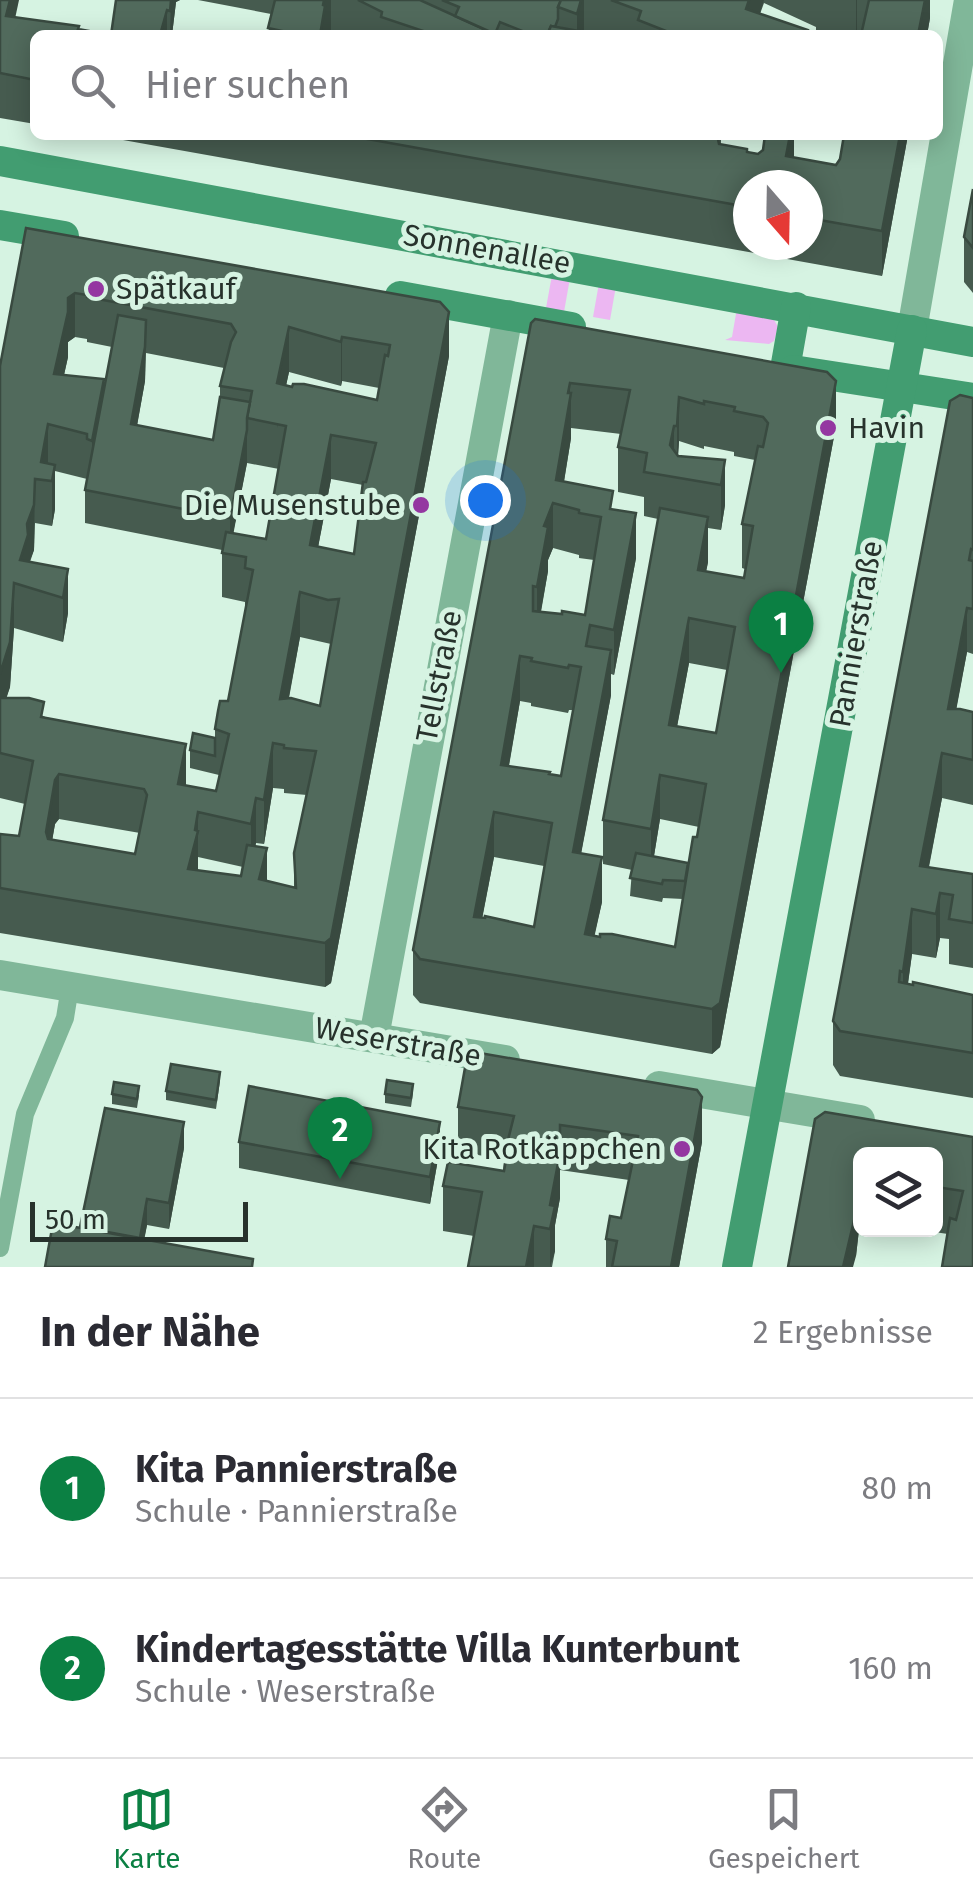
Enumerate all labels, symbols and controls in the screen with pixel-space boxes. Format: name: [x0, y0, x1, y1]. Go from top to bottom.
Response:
search box: [30, 30, 943, 140]
icon: search: [65, 58, 120, 113]
text: Hier suchen: [145, 62, 350, 108]
north arrow: [733, 170, 823, 260]
street label: Sonnenallee: [401, 217, 573, 281]
place label: Spätkauf: [116, 271, 238, 307]
marker: Spätkauf: [85, 278, 107, 300]
place label: Havin: [848, 410, 925, 446]
marker: Havin: [817, 417, 839, 439]
your location: [460, 475, 511, 526]
place label: Die Musenstube: [184, 487, 401, 523]
marker: Die Musenstube: [410, 494, 432, 516]
street label: Pannierstraße: [822, 538, 890, 730]
pin: 1: [748, 590, 814, 673]
street label: Tellstraße: [409, 607, 469, 745]
street label: Weserstraße: [312, 1010, 484, 1074]
pin: 2: [308, 1096, 372, 1179]
place label: Kita Rotkäppchen: [422, 1131, 662, 1167]
marker: Kita Rotkäppchen: [671, 1138, 693, 1160]
map controls: [853, 1147, 943, 1237]
button: layers: [853, 1147, 943, 1237]
scale bar: [30, 1197, 248, 1242]
text: 50 m: [45, 1203, 106, 1236]
text: In der Nähe: [40, 1307, 260, 1357]
text: 2 Ergebnisse: [753, 1313, 933, 1351]
text: Kita Pannierstraße: [135, 1446, 458, 1492]
text: 1: [65, 1469, 80, 1507]
text: 80 m: [862, 1469, 933, 1507]
text: Schule · Pannierstraße: [135, 1492, 458, 1530]
text: Kindertagesstätte Villa Kunterbunt: [135, 1626, 740, 1672]
text: 2: [64, 1649, 81, 1687]
text: 160 m: [848, 1649, 933, 1687]
text: Schule · Weserstraße: [135, 1672, 436, 1710]
tab: Karte: [113, 1782, 181, 1875]
tab: Route: [407, 1782, 481, 1875]
tab: Gespeichert: [708, 1782, 860, 1875]

